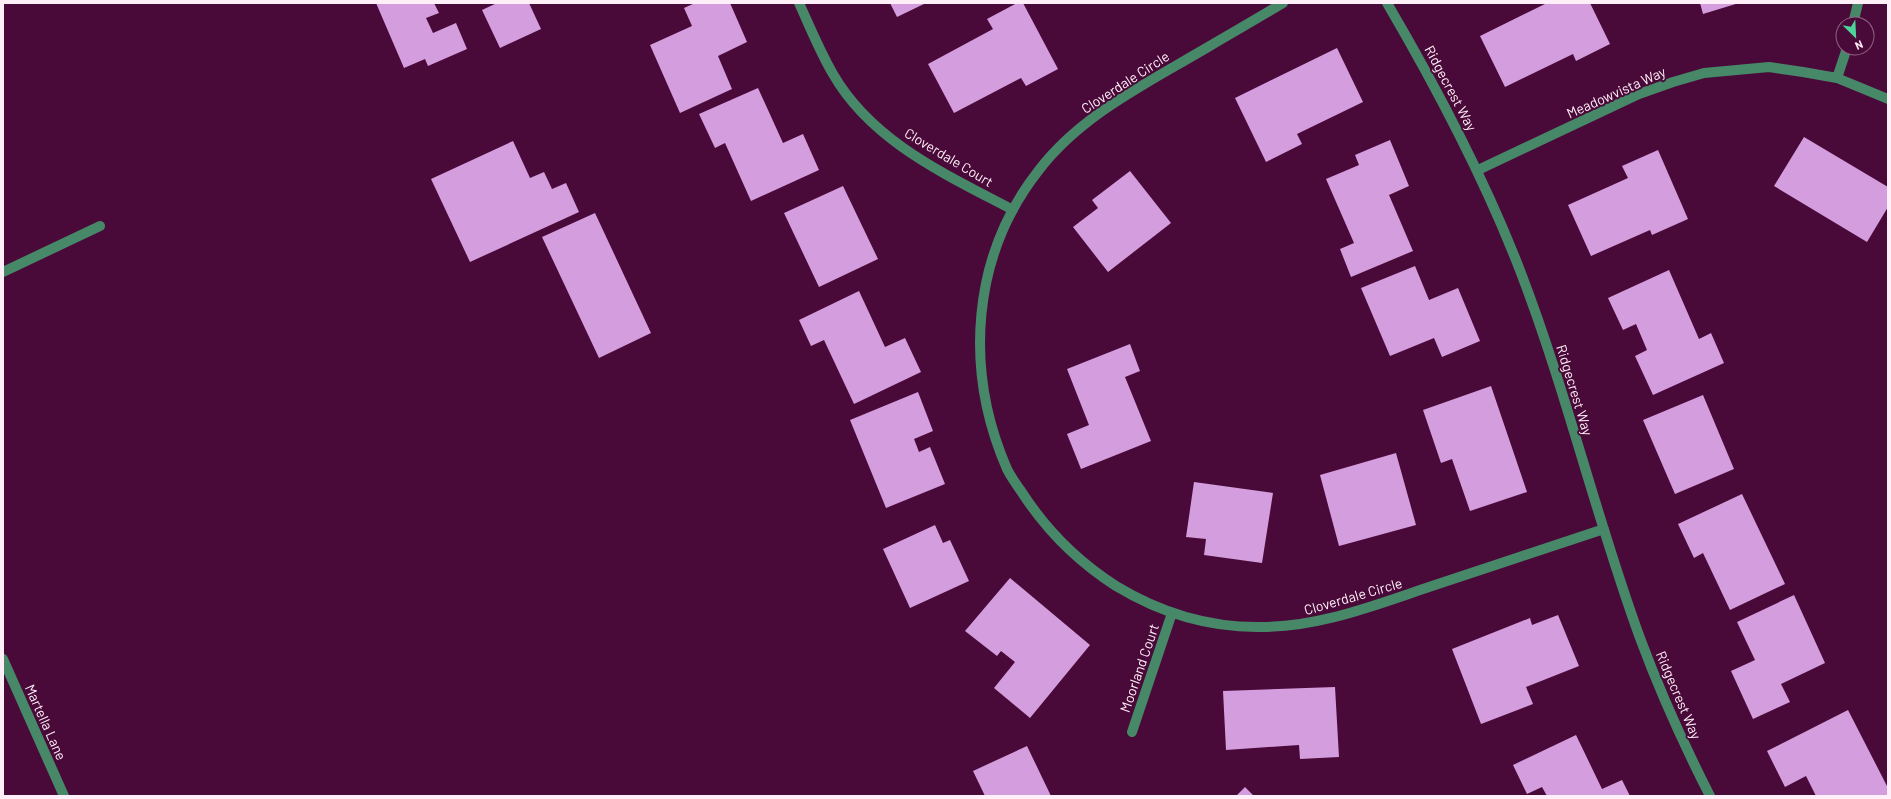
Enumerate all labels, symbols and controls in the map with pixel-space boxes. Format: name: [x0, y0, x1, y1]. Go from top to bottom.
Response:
north arrow: [1835, 16, 1875, 56]
text: N: [1853, 38, 1865, 53]
street label: Ridgecrest Way: [1421, 42, 1481, 134]
street label: Cloverdale Circle: [1078, 47, 1172, 117]
street label: Meadowvista Way: [1564, 62, 1669, 121]
street label: Cloverdale Court: [902, 124, 996, 190]
street label: Ridgecrest Way: [1553, 343, 1597, 438]
street label: Cloverdale Circle: [1302, 574, 1404, 618]
street label: Moorland Court: [1116, 621, 1162, 715]
street label: Ridgecrest Way: [1653, 648, 1705, 742]
street label: Martella Lane: [22, 681, 70, 763]

